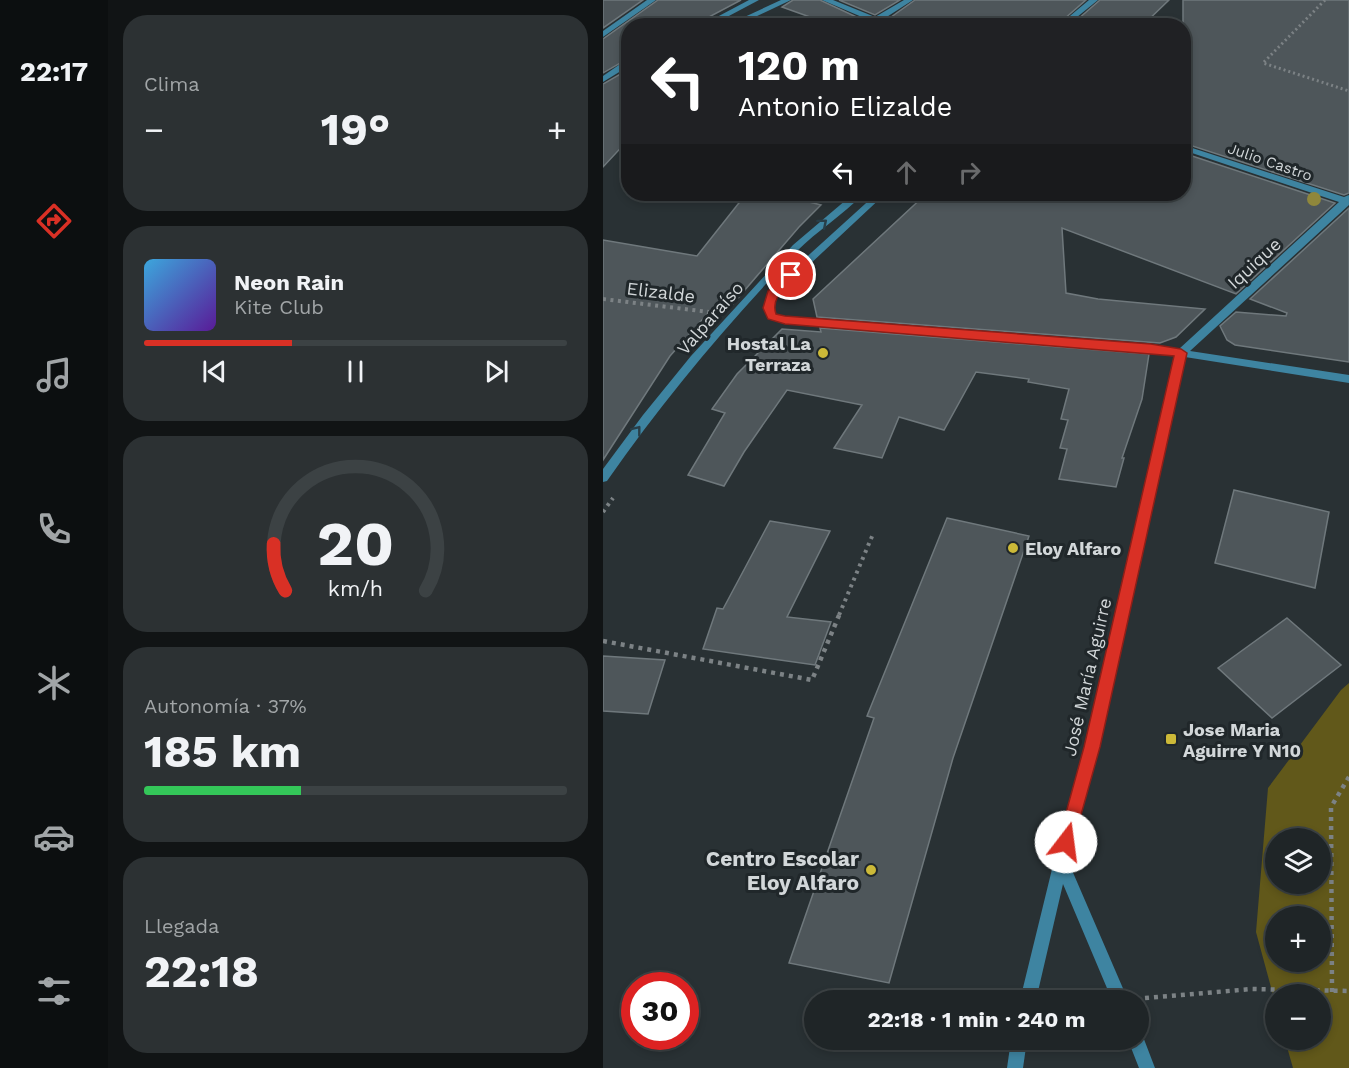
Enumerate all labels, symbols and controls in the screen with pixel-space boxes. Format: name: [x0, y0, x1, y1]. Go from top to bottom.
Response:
text: 120 m: [738, 41, 860, 90]
icon: left: [639, 42, 717, 120]
text: 22:17: [20, 56, 88, 88]
text: Clima: [144, 72, 200, 96]
text: Antonio Elizalde: [738, 91, 952, 123]
text: 19°: [321, 103, 390, 156]
text: −: [144, 110, 164, 149]
text: +: [547, 110, 567, 149]
street label: Julio Castro: [1225, 139, 1315, 185]
icon: left: [827, 156, 860, 189]
icon: ahead: [890, 156, 923, 189]
icon: right: [953, 156, 986, 189]
icon: directions: [33, 200, 75, 242]
one-way arrow: [816, 220, 827, 231]
street label: Iquique: [1223, 233, 1285, 293]
pin: [765, 249, 816, 300]
icon: arrive: [774, 258, 807, 291]
text: Neon Rain: [234, 270, 344, 295]
street label: Elizalde: [626, 277, 696, 307]
street label: Valparaíso: [673, 277, 747, 359]
text: Kite Club: [234, 295, 324, 319]
place label: Hostal La Terraza: [727, 333, 812, 375]
marker: Hostal La Terraza: [816, 346, 830, 360]
icon: music: [33, 354, 75, 396]
icon: previous: [198, 355, 231, 388]
icon: pause: [339, 355, 372, 388]
icon: next: [480, 355, 513, 388]
one-way arrow: [629, 426, 640, 437]
text: 20: [317, 507, 394, 580]
icon: phone: [33, 508, 75, 550]
place label: Eloy Alfaro: [1025, 538, 1121, 559]
marker: Eloy Alfaro: [1006, 541, 1020, 555]
text: km/h: [328, 576, 383, 601]
street label: José María Aguirre: [1059, 596, 1115, 758]
icon: climate: [33, 662, 75, 704]
text: Autonomía · 37%: [144, 694, 307, 718]
place label: Jose Maria Aguirre Y N10: [1183, 719, 1301, 761]
text: 185 km: [144, 725, 301, 778]
marker: Jose Maria Aguirre Y N10: [1164, 732, 1178, 746]
position arrow: [1034, 810, 1098, 874]
icon: car: [33, 816, 75, 858]
map controls: [1265, 828, 1331, 1050]
button: layers: [1265, 828, 1331, 894]
place label: Centro Escolar Eloy Alfaro: [706, 846, 859, 895]
marker: Centro Escolar Eloy Alfaro: [864, 863, 878, 877]
button: +: [1265, 906, 1331, 972]
text: Llegada: [144, 914, 219, 938]
text: 22:18: [144, 945, 259, 998]
icon: filters: [33, 970, 75, 1012]
speed limit sign: 30: [621, 972, 699, 1050]
button: −: [1265, 984, 1331, 1050]
text: 22:18 · 1 min · 240 m: [868, 1007, 1085, 1032]

